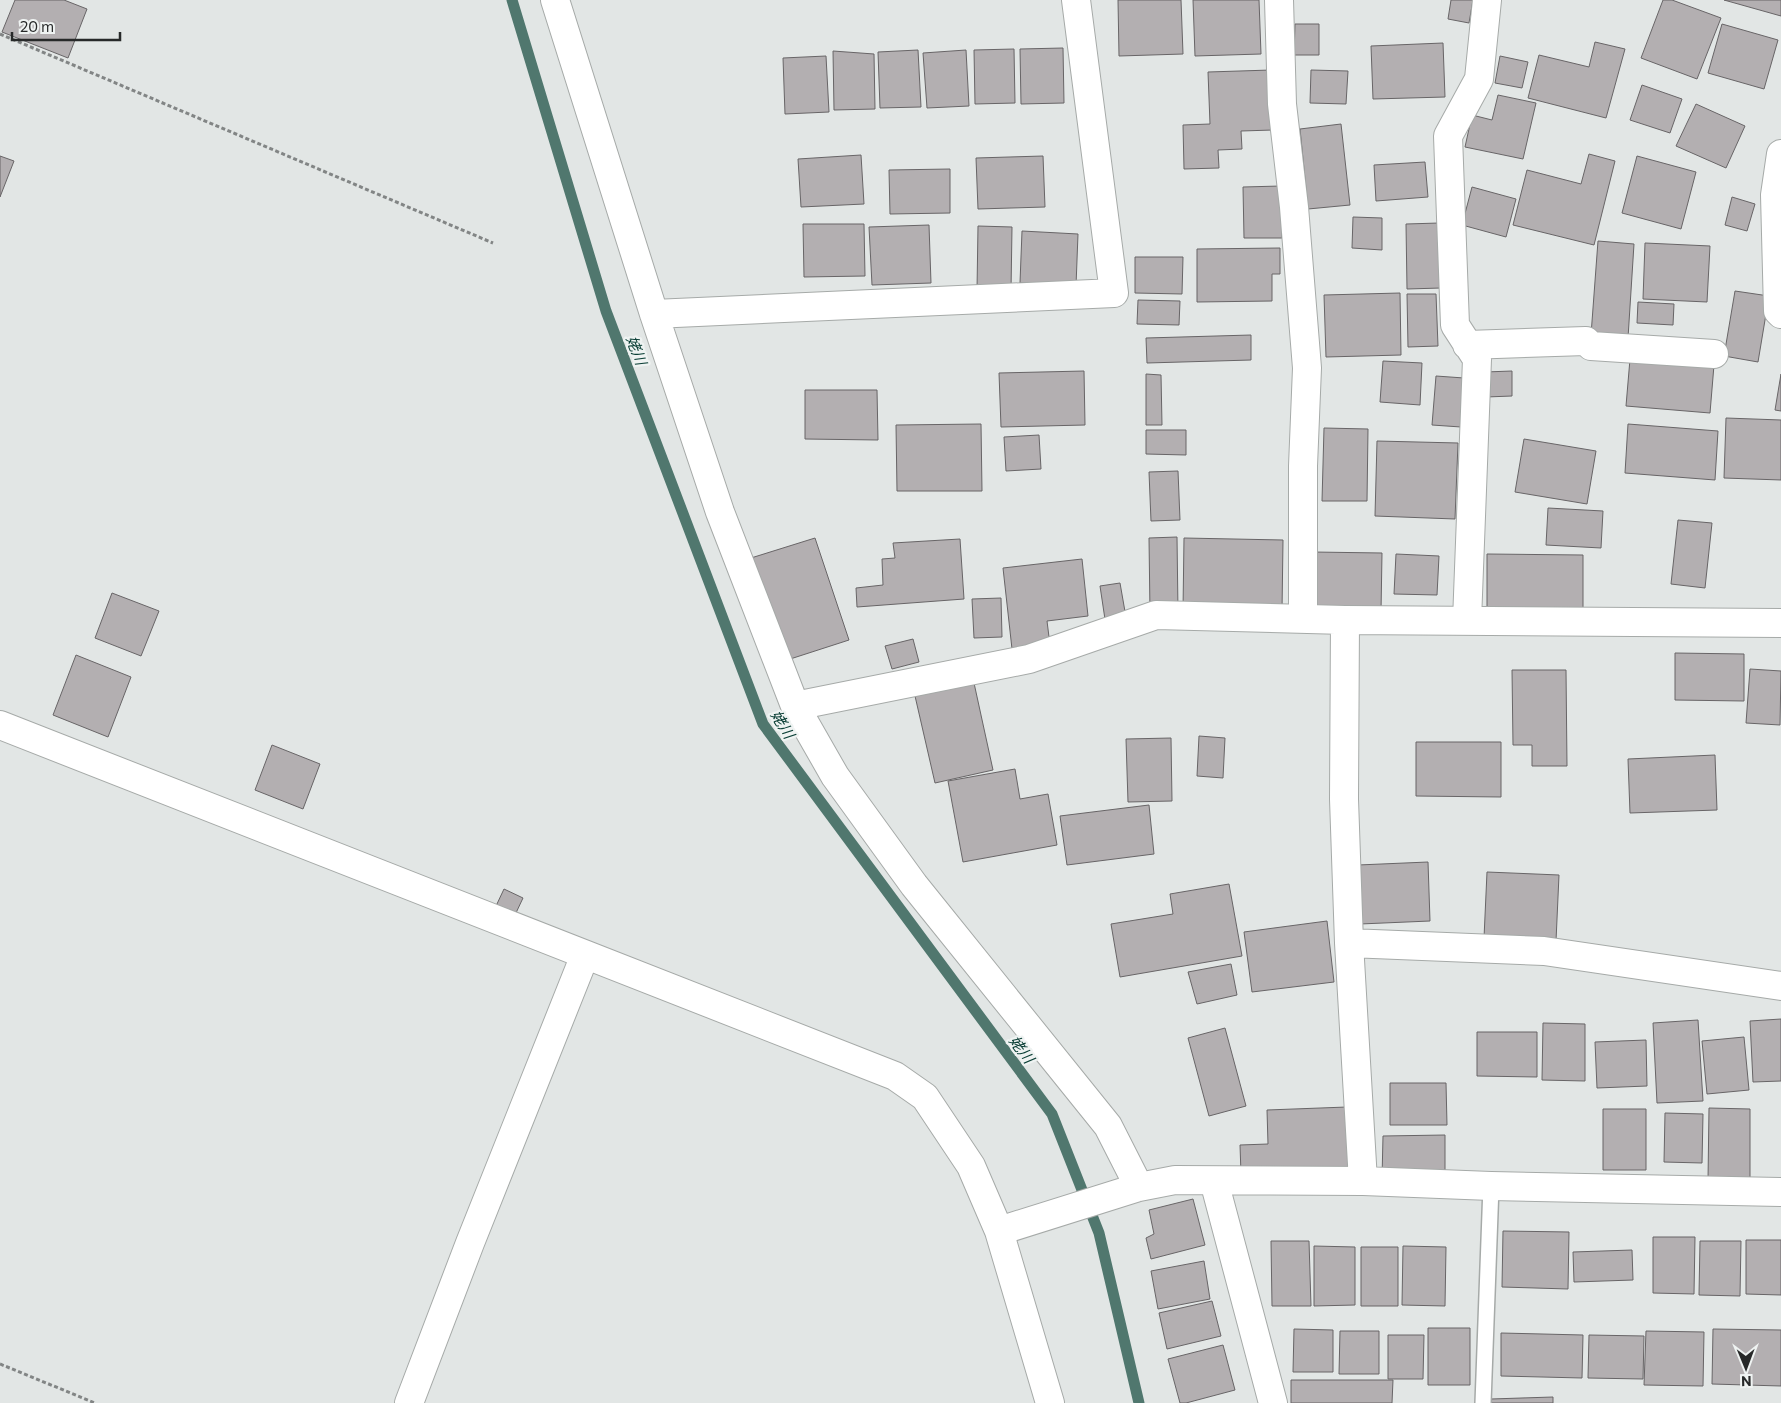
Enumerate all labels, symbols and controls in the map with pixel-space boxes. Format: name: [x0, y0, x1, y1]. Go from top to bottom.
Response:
scale bar: [12, 10, 120, 42]
text: 20 m: [20, 17, 54, 35]
water label: 姥川: [623, 333, 651, 369]
water label: 姥川: [767, 707, 800, 743]
water label: 姥川: [1006, 1032, 1039, 1068]
north arrow: [1721, 1343, 1771, 1393]
text: N: [1741, 1373, 1752, 1390]

